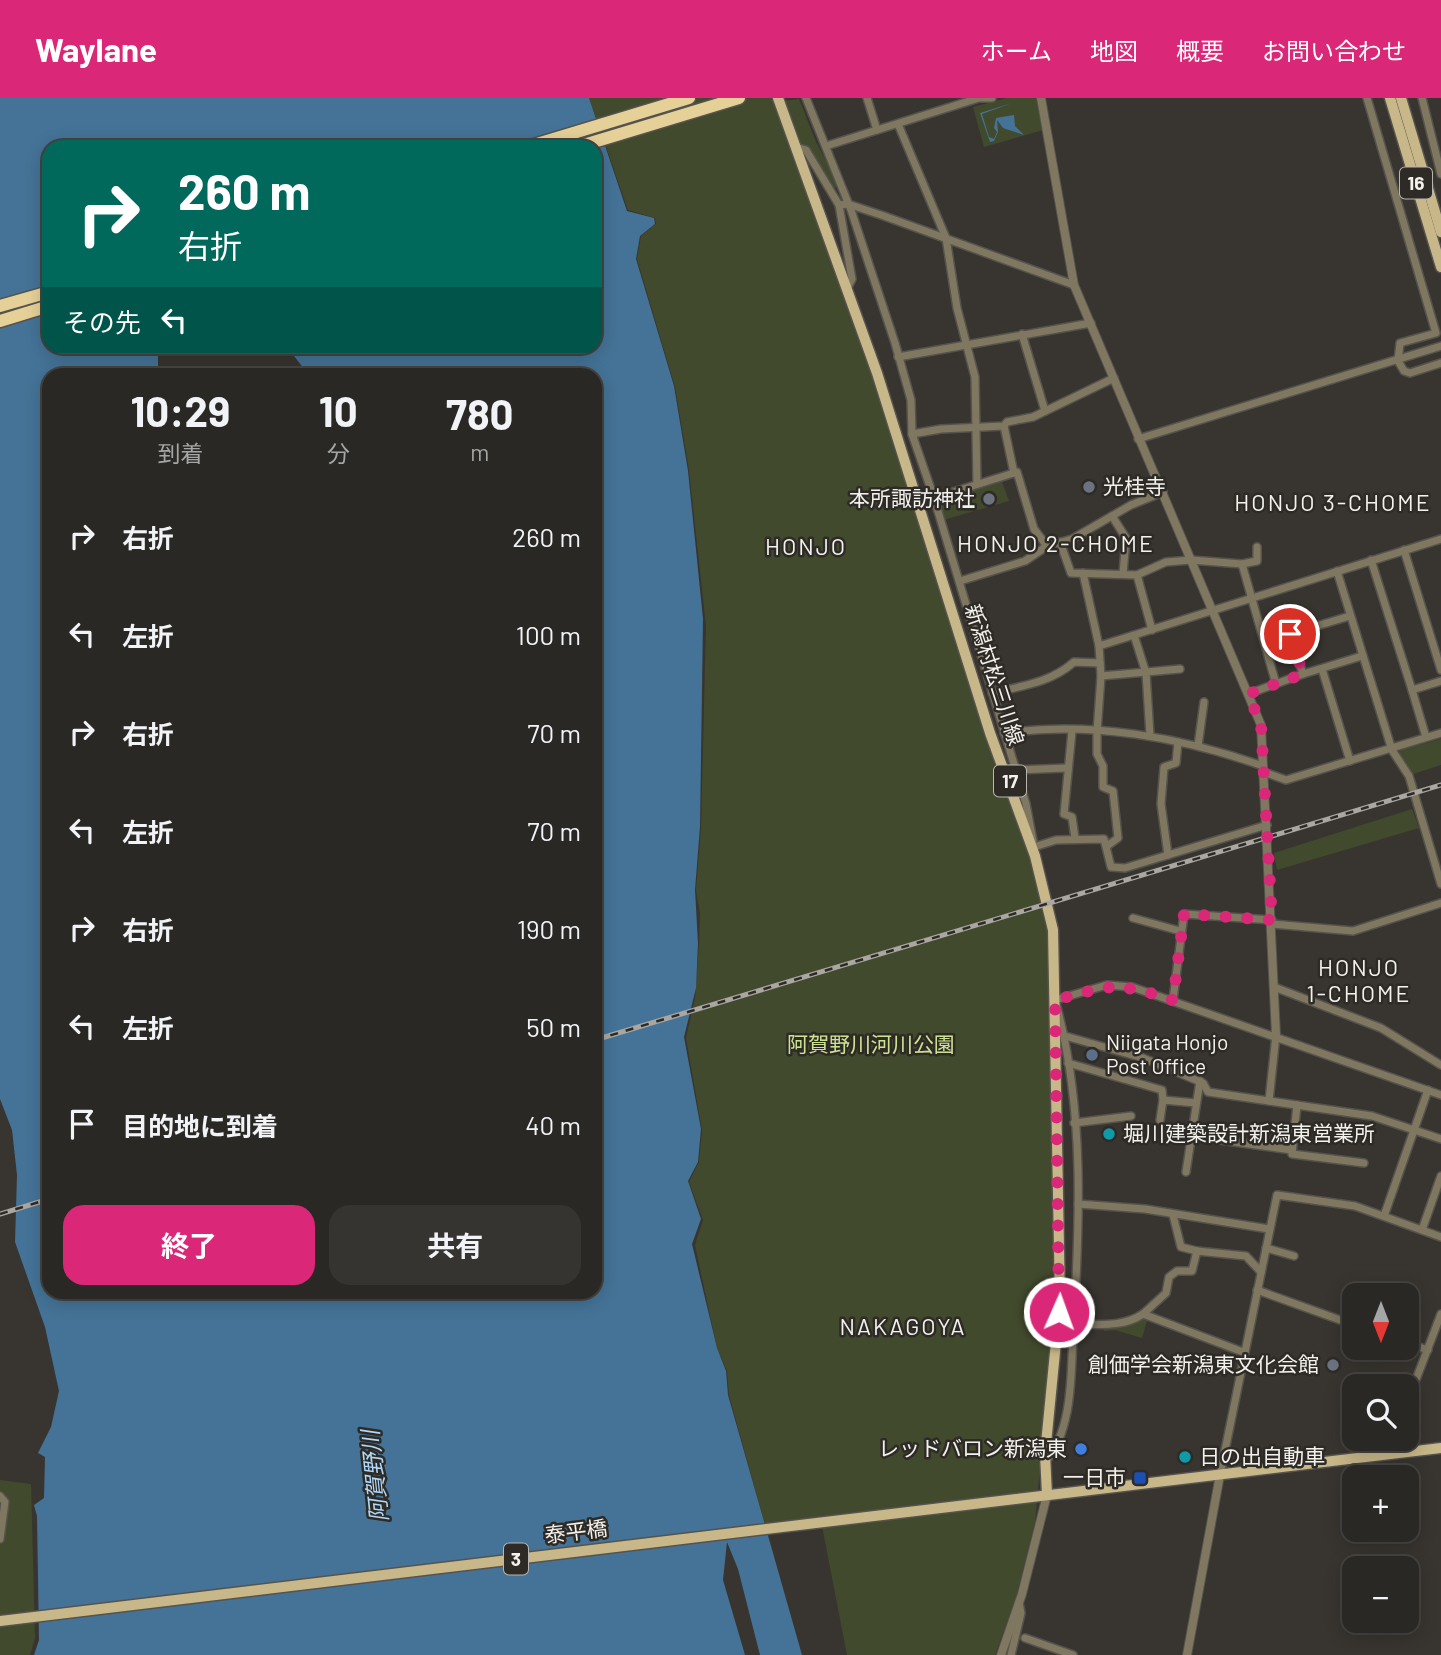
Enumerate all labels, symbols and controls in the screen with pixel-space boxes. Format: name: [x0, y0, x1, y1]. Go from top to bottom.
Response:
text: Waylane: [35, 29, 157, 69]
text: ホーム: [981, 36, 1052, 65]
text: 地図: [1090, 36, 1138, 65]
text: 概要: [1176, 36, 1224, 65]
text: お問い合わせ: [1262, 36, 1406, 65]
text: 260 m: [178, 161, 310, 220]
road number: 16: [1400, 167, 1432, 198]
icon: right: [63, 168, 154, 259]
text: 右折: [178, 226, 242, 264]
icon: left: [155, 301, 193, 339]
text: その先: [63, 306, 141, 337]
text: 10:29: [130, 385, 230, 435]
text: 10: [319, 385, 358, 435]
text: 780: [446, 388, 514, 438]
text: m: [470, 438, 489, 466]
text: 到着: [157, 439, 203, 467]
text: 分: [327, 439, 350, 467]
place label: 光桂寺: [1103, 473, 1166, 498]
marker: 光桂寺: [1081, 479, 1097, 495]
place label: 本所諏訪神社: [849, 485, 975, 510]
district label: HONJO 3-CHOME: [1234, 488, 1432, 516]
marker: 本所諏訪神社: [981, 491, 997, 507]
icon: right: [63, 517, 101, 555]
text: 260 m: [512, 521, 581, 552]
text: 右折: [122, 522, 174, 553]
district label: HONJO 2-CHOME: [957, 529, 1155, 557]
district label: HONJO: [765, 532, 847, 560]
street label: 新潟村松三川線: [961, 601, 1030, 748]
pin: [1260, 604, 1320, 664]
icon: left: [63, 615, 101, 653]
icon: arrive: [1271, 615, 1309, 653]
text: 100 m: [516, 619, 581, 650]
text: 左折: [122, 620, 174, 651]
icon: right: [63, 713, 101, 751]
text: 70 m: [527, 717, 581, 748]
text: 右折: [122, 718, 174, 749]
road number: 17: [994, 766, 1026, 796]
icon: left: [63, 811, 101, 849]
text: 70 m: [527, 815, 581, 846]
text: 左折: [122, 816, 174, 847]
icon: right: [63, 909, 101, 947]
text: 190 m: [517, 913, 581, 944]
text: 右折: [122, 914, 174, 945]
district label: HONJO 1-CHOME: [1307, 953, 1411, 1007]
icon: left: [63, 1007, 101, 1045]
text: 50 m: [526, 1011, 581, 1042]
text: 左折: [122, 1012, 174, 1043]
place label: Niigata Honjo Post Office: [1106, 1029, 1228, 1078]
park label: 阿賀野川河川公園: [787, 1031, 955, 1056]
marker: Niigata Honjo Post Office: [1084, 1047, 1100, 1063]
icon: arrive: [63, 1105, 101, 1143]
text: 40 m: [525, 1109, 581, 1140]
text: 目的地に到着: [122, 1110, 278, 1141]
place label: 堀川建築設計新潟東営業所: [1123, 1120, 1375, 1145]
marker: 堀川建築設計新潟東営業所: [1101, 1126, 1117, 1142]
button: 終了: [63, 1205, 315, 1285]
button: 共有: [329, 1205, 581, 1285]
position arrow: [1022, 1275, 1096, 1349]
north arrow: [1342, 1283, 1419, 1360]
map controls: [1342, 1283, 1419, 1633]
district label: NAKAGOYA: [839, 1312, 967, 1340]
place label: 創価学会新潟東文化会館: [1088, 1351, 1319, 1376]
marker: 創価学会新潟東文化会館: [1325, 1357, 1341, 1373]
button: search: [1342, 1374, 1419, 1451]
water label: 阿賀野川: [355, 1426, 393, 1523]
place label: レッドバロン新潟東: [878, 1435, 1067, 1460]
marker: レッドバロン新潟東: [1073, 1441, 1089, 1457]
place label: 日の出自動車: [1199, 1443, 1325, 1468]
marker: 日の出自動車: [1177, 1449, 1193, 1465]
place label: 一日市: [1063, 1464, 1126, 1489]
button: +: [1342, 1465, 1419, 1542]
marker: 一日市: [1132, 1470, 1148, 1486]
street label: 泰平橋: [543, 1514, 609, 1547]
road number: 3: [504, 1544, 528, 1574]
button: −: [1342, 1556, 1419, 1633]

